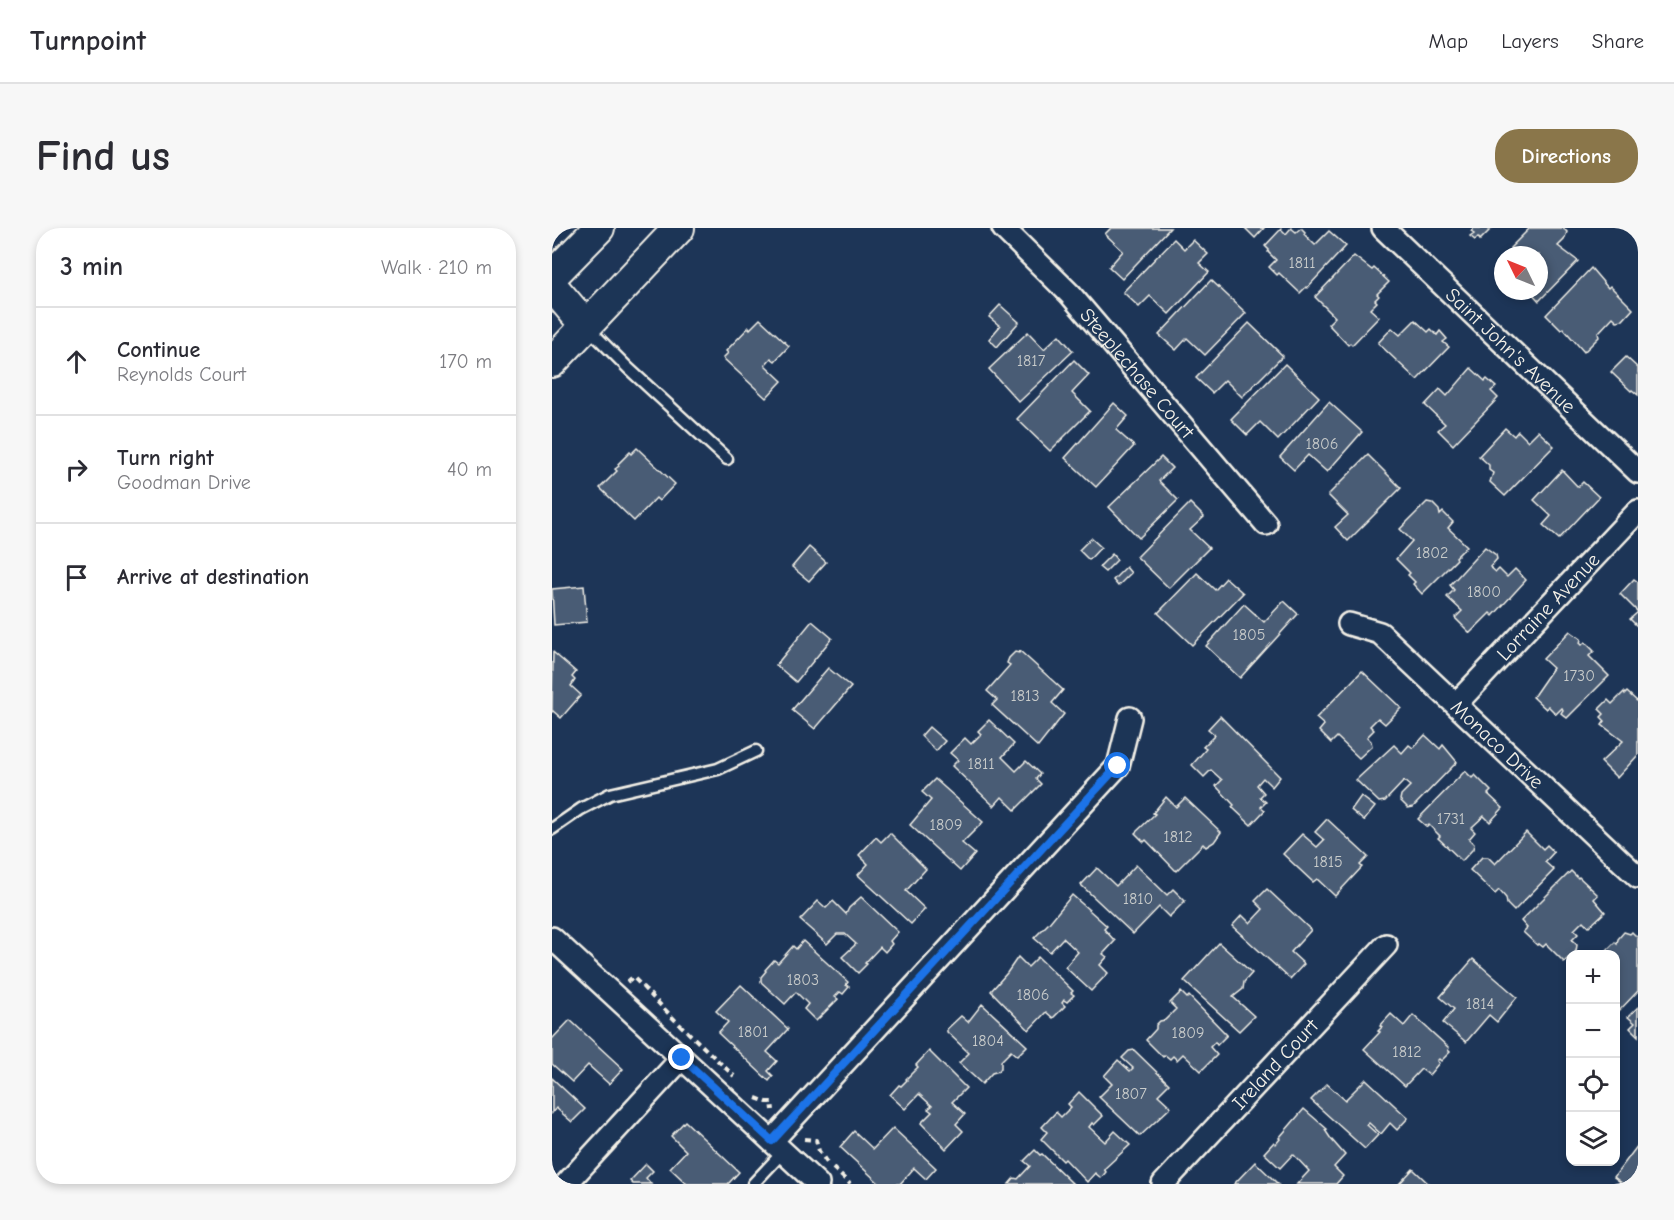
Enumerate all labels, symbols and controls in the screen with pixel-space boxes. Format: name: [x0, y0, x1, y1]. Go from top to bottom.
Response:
text: Turnpoint: [30, 25, 146, 57]
text: Map: [1429, 29, 1468, 53]
text: Layers: [1501, 29, 1559, 53]
text: Share: [1592, 29, 1644, 53]
button: Directions: [1495, 129, 1638, 183]
text: Find us: [36, 132, 170, 181]
north arrow: [1494, 246, 1548, 300]
text: 3 min: [60, 252, 123, 282]
house number: 1811: [1288, 254, 1316, 272]
text: Walk · 210 m: [381, 256, 492, 279]
street label: Saint John's Avenue: [1441, 283, 1580, 418]
street label: Steeplechase Court: [1075, 304, 1200, 444]
text: Continue: [117, 337, 200, 363]
icon: ahead: [60, 345, 93, 378]
text: 170 m: [439, 350, 492, 373]
house number: 1817: [1017, 352, 1046, 370]
text: Reynolds Court: [117, 363, 246, 386]
house number: 1806: [1306, 435, 1339, 453]
text: Turn right: [117, 445, 214, 471]
icon: right: [60, 453, 93, 486]
text: 40 m: [447, 458, 492, 481]
text: Goodman Drive: [117, 471, 251, 494]
house number: 1802: [1416, 544, 1448, 562]
street label: Lorraine Avenue: [1492, 548, 1604, 665]
icon: arrive: [60, 561, 93, 594]
text: Arrive at destination: [117, 564, 309, 590]
house number: 1800: [1467, 583, 1501, 601]
house number: 1805: [1233, 626, 1266, 644]
house number: 1730: [1563, 667, 1595, 685]
house number: 1813: [1010, 687, 1040, 705]
street label: Monaco Drive: [1446, 695, 1548, 794]
route start: [1104, 752, 1130, 778]
house number: 1811: [967, 755, 995, 773]
house number: 1731: [1437, 810, 1465, 828]
house number: 1809: [930, 816, 962, 834]
house number: 1812: [1163, 828, 1193, 846]
house number: 1815: [1313, 853, 1343, 871]
house number: 1810: [1123, 890, 1153, 908]
map controls: [1566, 950, 1620, 1166]
button: +: [1566, 950, 1620, 1004]
house number: 1803: [787, 971, 819, 989]
house number: 1806: [1017, 986, 1050, 1004]
house number: 1814: [1466, 995, 1494, 1013]
button: −: [1566, 1004, 1620, 1058]
street label: Ireland Court: [1228, 1014, 1324, 1114]
house number: 1801: [738, 1023, 768, 1041]
house number: 1809: [1172, 1024, 1204, 1042]
house number: 1804: [972, 1032, 1004, 1050]
house number: 1812: [1392, 1043, 1422, 1061]
route end: [668, 1044, 694, 1070]
button: locate: [1566, 1058, 1620, 1112]
house number: 1807: [1115, 1085, 1147, 1103]
button: layers: [1566, 1112, 1620, 1166]

